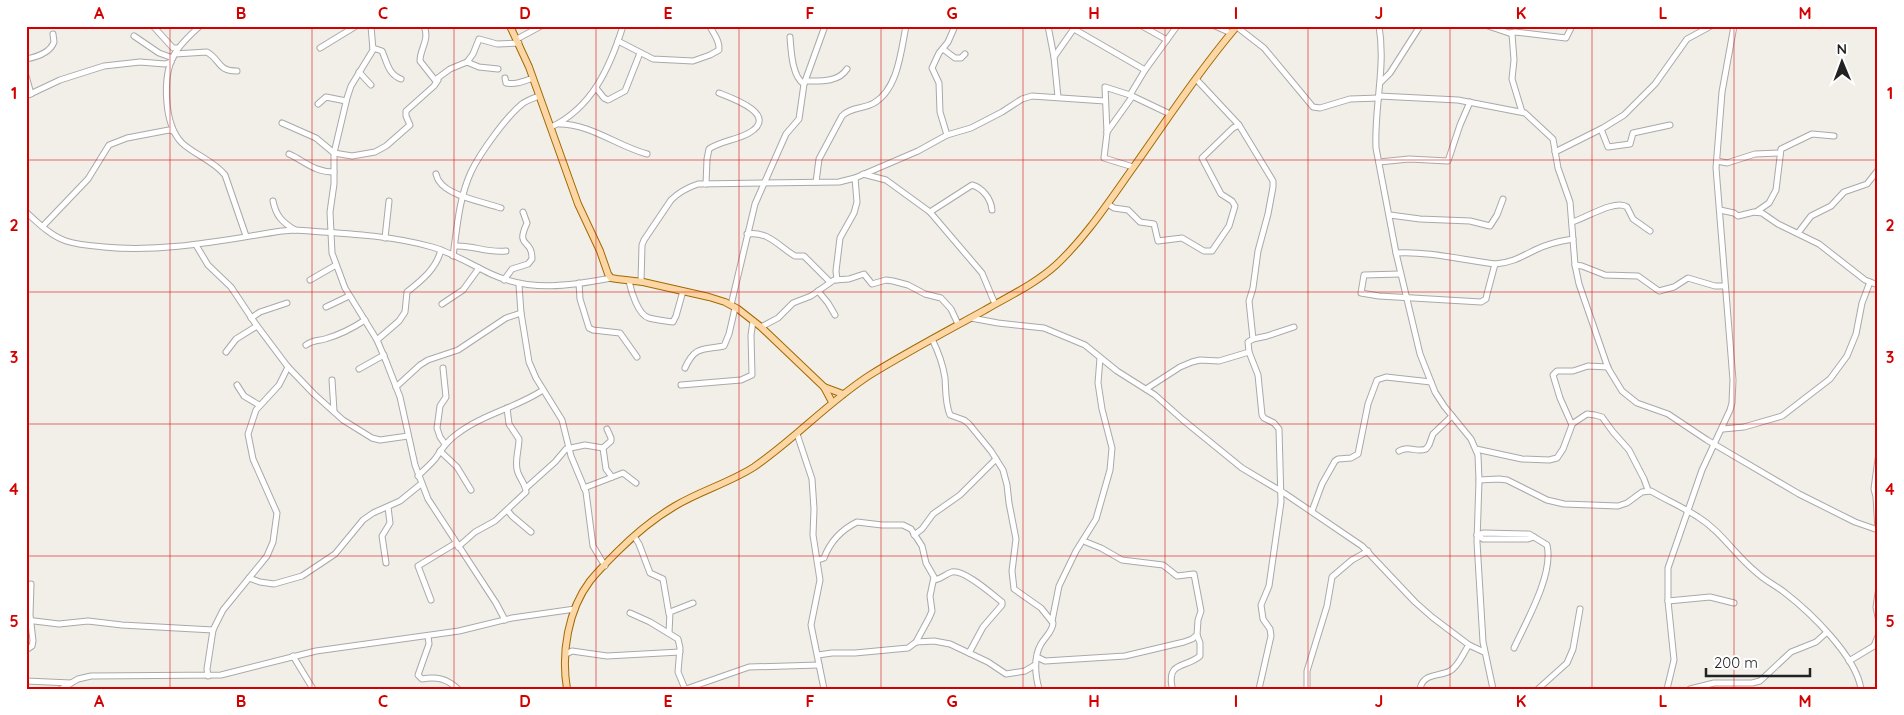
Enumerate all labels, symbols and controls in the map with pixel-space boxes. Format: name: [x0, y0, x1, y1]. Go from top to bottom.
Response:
text: A: [94, 3, 105, 23]
text: B: [236, 3, 246, 23]
text: C: [378, 3, 388, 23]
text: D: [519, 3, 531, 23]
text: E: [663, 3, 673, 23]
text: F: [806, 3, 815, 23]
text: G: [946, 3, 958, 23]
text: H: [1088, 3, 1100, 23]
text: I: [1234, 3, 1238, 23]
text: J: [1375, 3, 1383, 23]
text: K: [1516, 3, 1526, 23]
text: L: [1659, 3, 1668, 23]
text: M: [1798, 3, 1812, 23]
north arrow: [1816, 38, 1866, 88]
text: N: [1836, 40, 1847, 58]
text: 1: [11, 83, 17, 103]
text: 1: [1887, 83, 1893, 103]
text: 2: [9, 215, 19, 235]
text: 2: [1885, 215, 1895, 235]
text: 3: [10, 347, 18, 367]
text: 3: [1886, 347, 1894, 367]
text: 4: [9, 479, 19, 499]
text: 4: [1885, 479, 1895, 499]
text: 5: [9, 611, 19, 631]
text: 5: [1885, 611, 1895, 631]
scale bar: [1706, 645, 1810, 677]
text: 200 m: [1714, 653, 1758, 672]
text: A: [94, 691, 105, 711]
text: B: [236, 691, 246, 711]
text: C: [378, 691, 388, 711]
text: D: [519, 691, 531, 711]
text: E: [663, 691, 673, 711]
text: F: [806, 691, 815, 711]
text: G: [946, 691, 958, 711]
text: H: [1088, 691, 1100, 711]
text: I: [1234, 691, 1238, 711]
text: J: [1375, 691, 1383, 711]
text: K: [1516, 691, 1526, 711]
text: L: [1659, 691, 1668, 711]
text: M: [1798, 691, 1812, 711]

